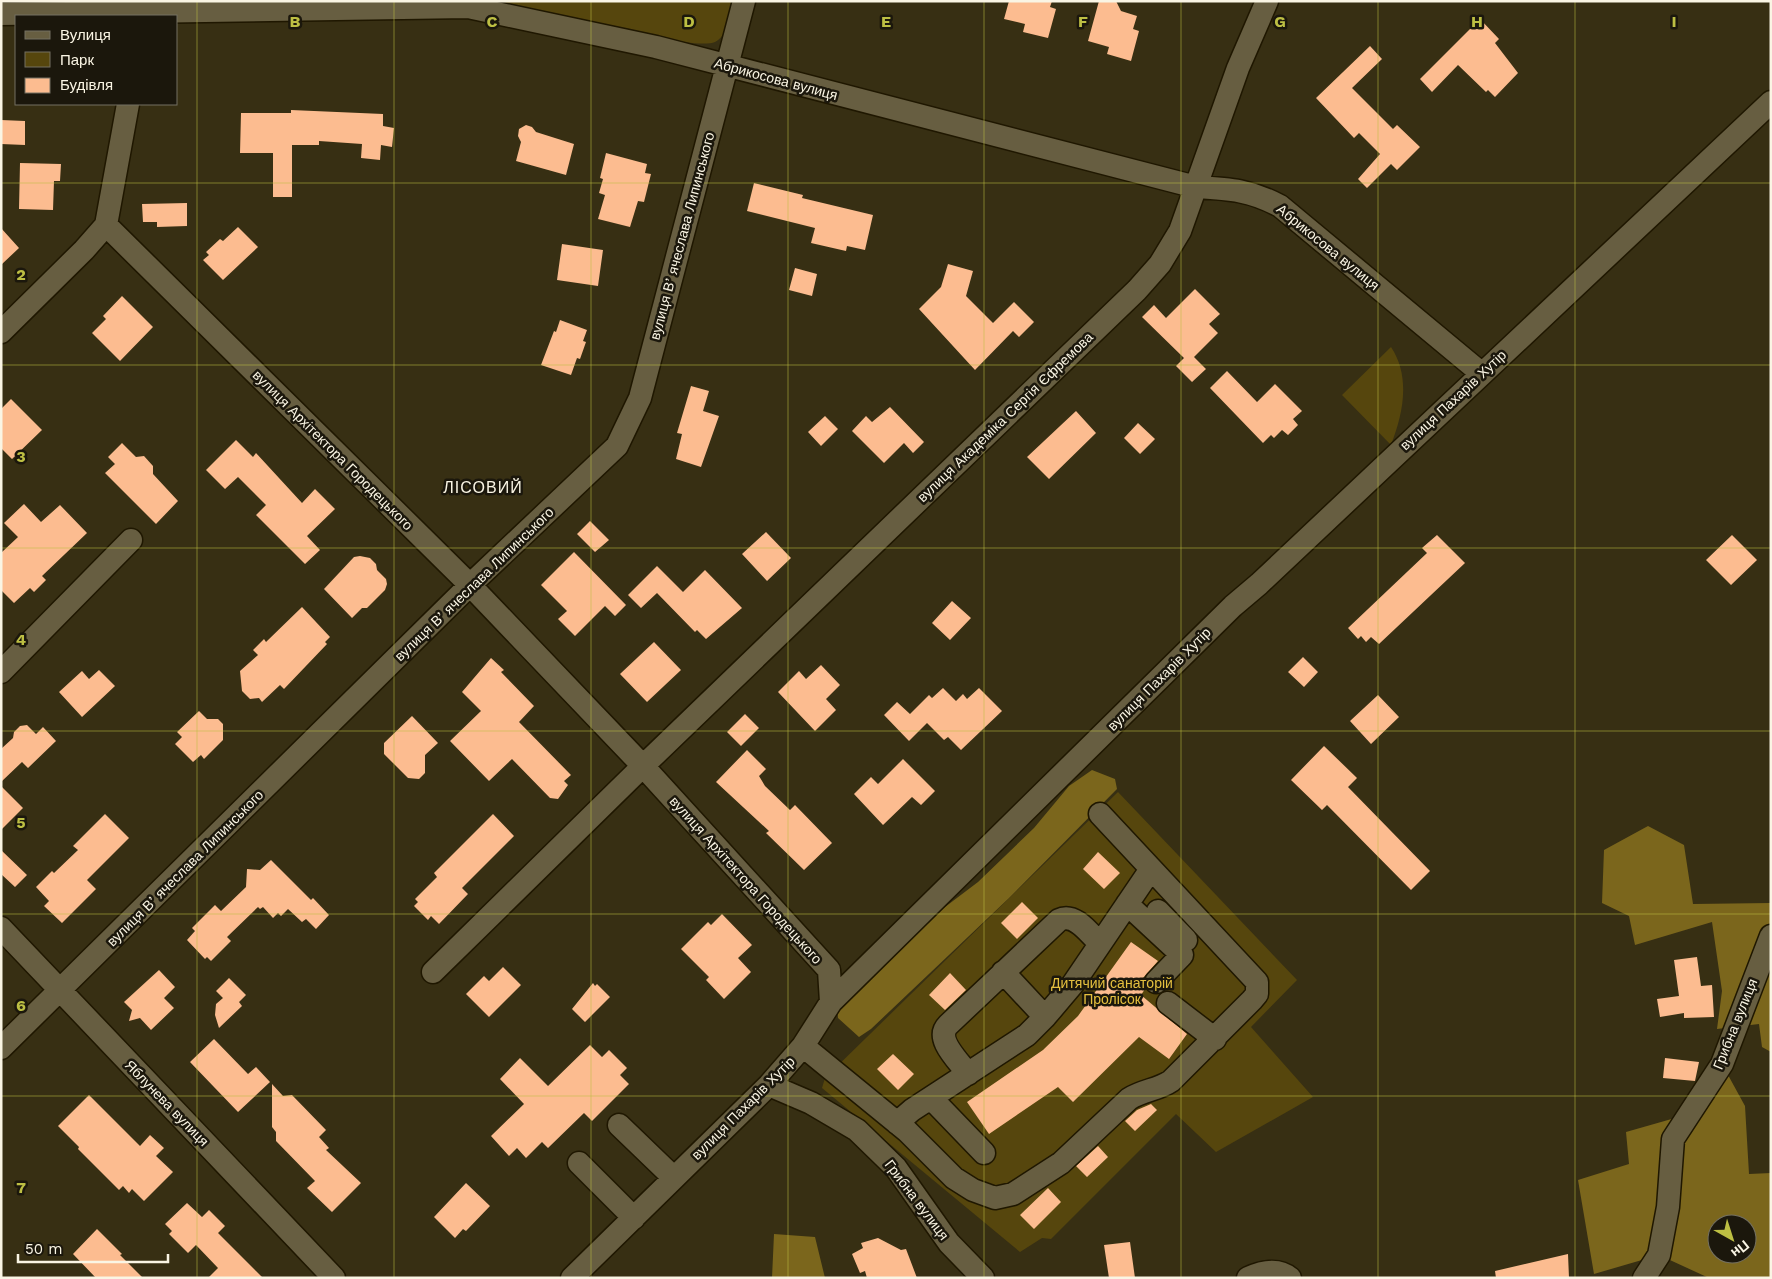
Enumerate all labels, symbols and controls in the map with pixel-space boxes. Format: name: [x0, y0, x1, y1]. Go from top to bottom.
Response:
text: B: [290, 12, 301, 31]
text: C: [487, 12, 498, 31]
text: D: [683, 12, 695, 31]
text: E: [881, 12, 891, 31]
text: F: [1078, 12, 1088, 31]
text: G: [1274, 12, 1286, 31]
text: H: [1471, 12, 1483, 31]
text: I: [1671, 12, 1677, 31]
legend: [15, 15, 178, 105]
text: Вулиця: [60, 26, 111, 44]
text: Парк: [60, 51, 94, 69]
street label: Абрикосова вулиця: [712, 55, 840, 103]
text: Будівля: [60, 76, 113, 94]
street label: вулиця Вʼячеслава Липинського: [647, 130, 718, 342]
street label: Абрикосова вулиця: [1274, 201, 1382, 293]
text: 2: [16, 265, 26, 284]
street label: вулиця Академіка Сергія Єфремова: [914, 329, 1096, 505]
street label: вулиця Пахарів Хутір: [1397, 347, 1509, 453]
street label: вулиця Архітектора Городецького: [250, 367, 416, 533]
text: 3: [16, 447, 26, 466]
district label: ЛІСОВИЙ: [443, 478, 523, 497]
street label: вулиця Вʼячеслава Липинського: [391, 504, 557, 664]
street label: вулиця Пахарів Хутір: [1104, 624, 1214, 734]
text: 4: [16, 630, 26, 649]
street label: вулиця Вʼячеслава Липинського: [104, 786, 267, 949]
street label: вулиця Архітектора Городецького: [667, 793, 826, 967]
text: 5: [16, 813, 26, 832]
park label: Дитячий санаторій Пролісок: [1051, 975, 1173, 1007]
street label: Грибна вулиця: [1710, 976, 1760, 1072]
text: 6: [16, 996, 26, 1015]
street label: вулиця Пахарів Хутір: [688, 1053, 798, 1163]
street label: Яблунева вулиця: [122, 1057, 212, 1149]
street label: Грибна вулиця: [882, 1157, 952, 1243]
text: 7: [16, 1178, 26, 1197]
north arrow: [1707, 1214, 1757, 1264]
scale bar: [18, 1232, 168, 1264]
text: Пн: [1728, 1237, 1752, 1261]
text: 50 m: [25, 1240, 62, 1258]

